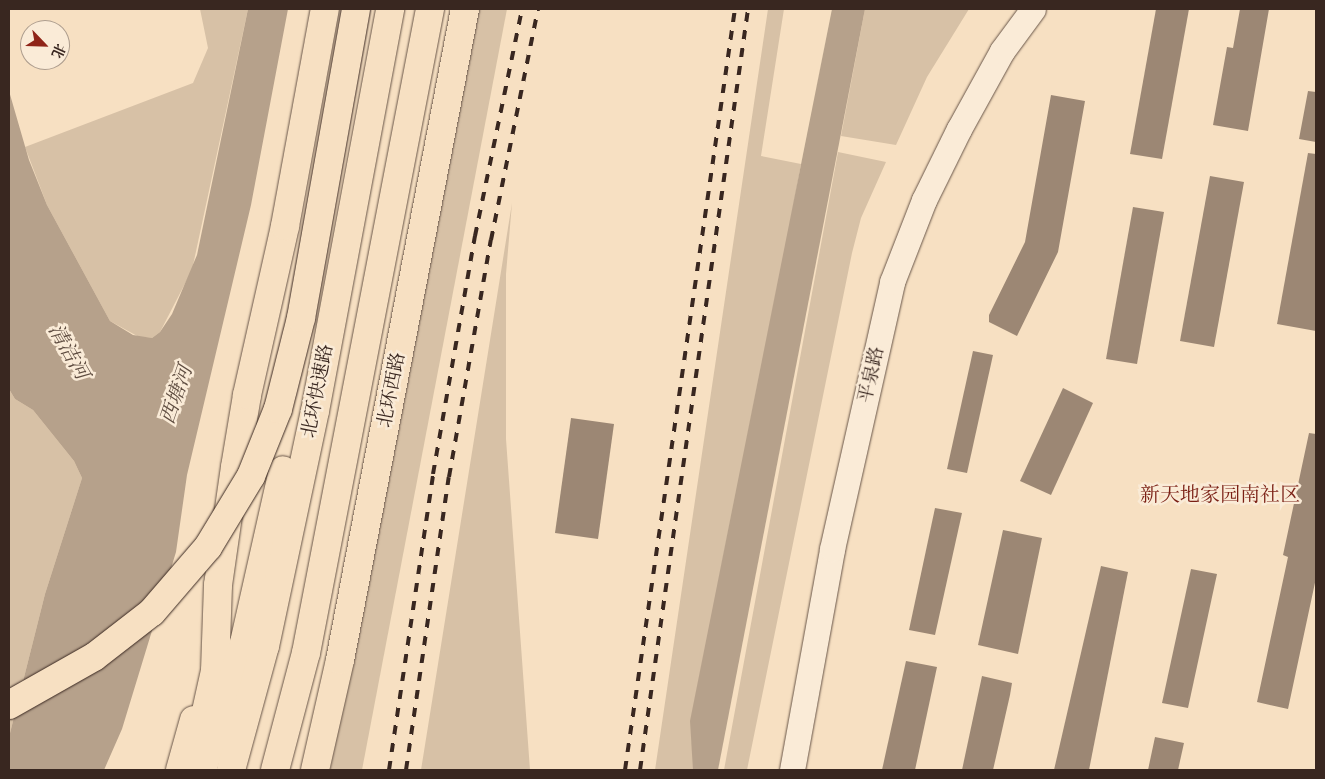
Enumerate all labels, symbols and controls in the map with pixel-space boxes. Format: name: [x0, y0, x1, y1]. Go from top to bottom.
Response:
north arrow: [20, 20, 70, 70]
text: 北: [47, 41, 69, 61]
water label: 清洁河: [43, 320, 93, 384]
street label: 北环快速路: [298, 342, 338, 440]
street label: 平泉路: [854, 345, 890, 405]
street label: 北环西路: [374, 351, 410, 429]
water label: 西塘河: [156, 363, 198, 427]
district label: 新天地家园南社区: [1140, 483, 1300, 507]

